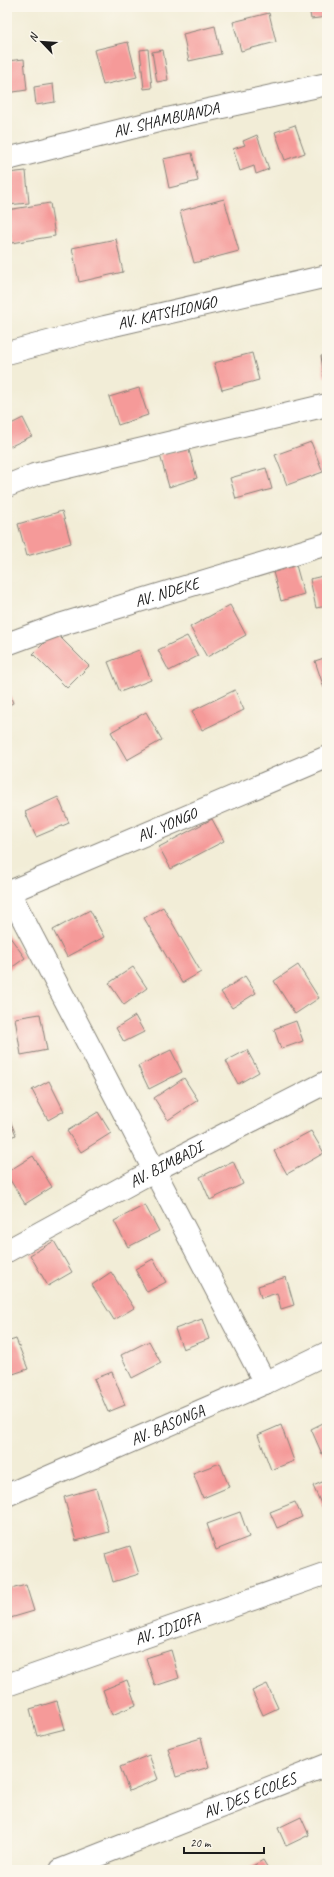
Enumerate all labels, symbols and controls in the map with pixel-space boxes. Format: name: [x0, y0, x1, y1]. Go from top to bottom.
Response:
north arrow: [22, 22, 62, 62]
text: N: [25, 30, 42, 44]
street label: AV. SHAMBUANDA: [111, 98, 222, 142]
street label: AV. KATSHIONGO: [116, 291, 220, 334]
street label: AV. NDEKE: [132, 573, 203, 612]
street label: AV. YONGO: [134, 803, 202, 846]
street label: AV. BIMBADI: [126, 1136, 209, 1192]
street label: AV. BASONGA: [127, 1400, 208, 1450]
street label: AV. IDIOFA: [132, 1608, 204, 1650]
street label: AV. DES ECOLES: [201, 1767, 301, 1823]
scale bar: [184, 1829, 264, 1855]
text: 20 m: [190, 1835, 212, 1851]

